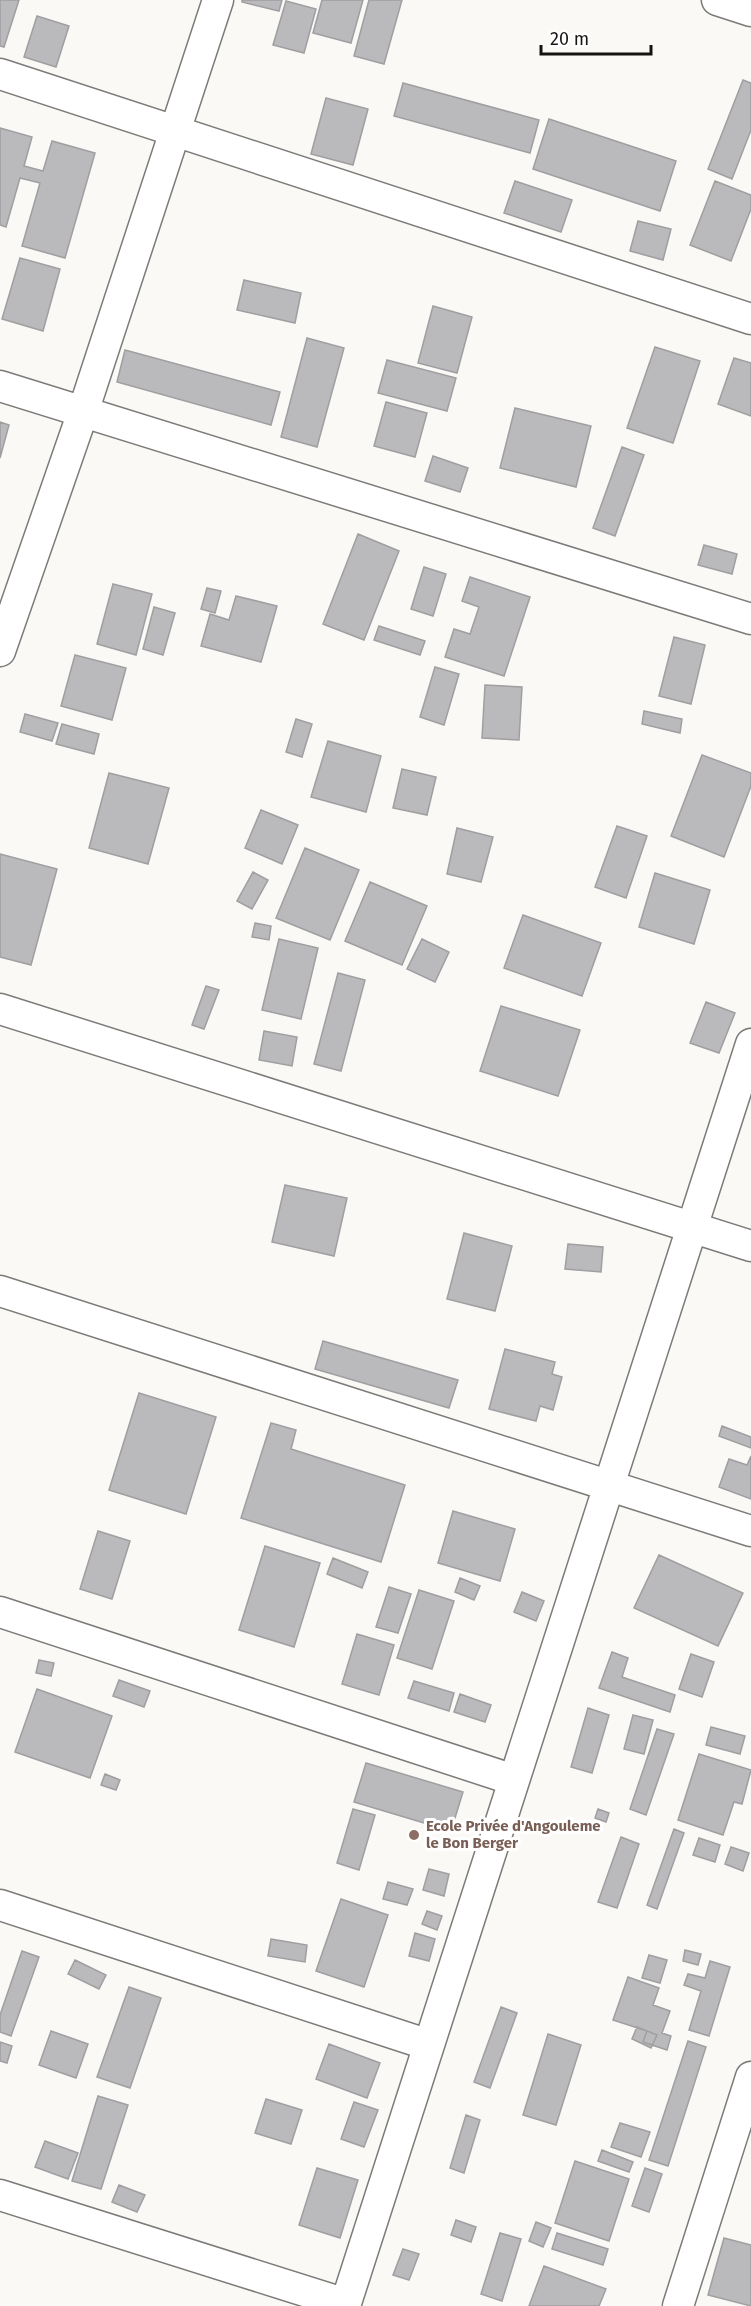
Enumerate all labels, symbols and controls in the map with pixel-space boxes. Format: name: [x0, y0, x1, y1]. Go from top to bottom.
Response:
scale bar: [541, 18, 650, 56]
text: 20 m: [550, 28, 589, 50]
place label: Ecole Privée d'Angouleme le Bon Berger: [426, 1817, 601, 1852]
marker: Ecole Privée d'Angouleme le Bon Berger: [407, 1828, 421, 1842]

